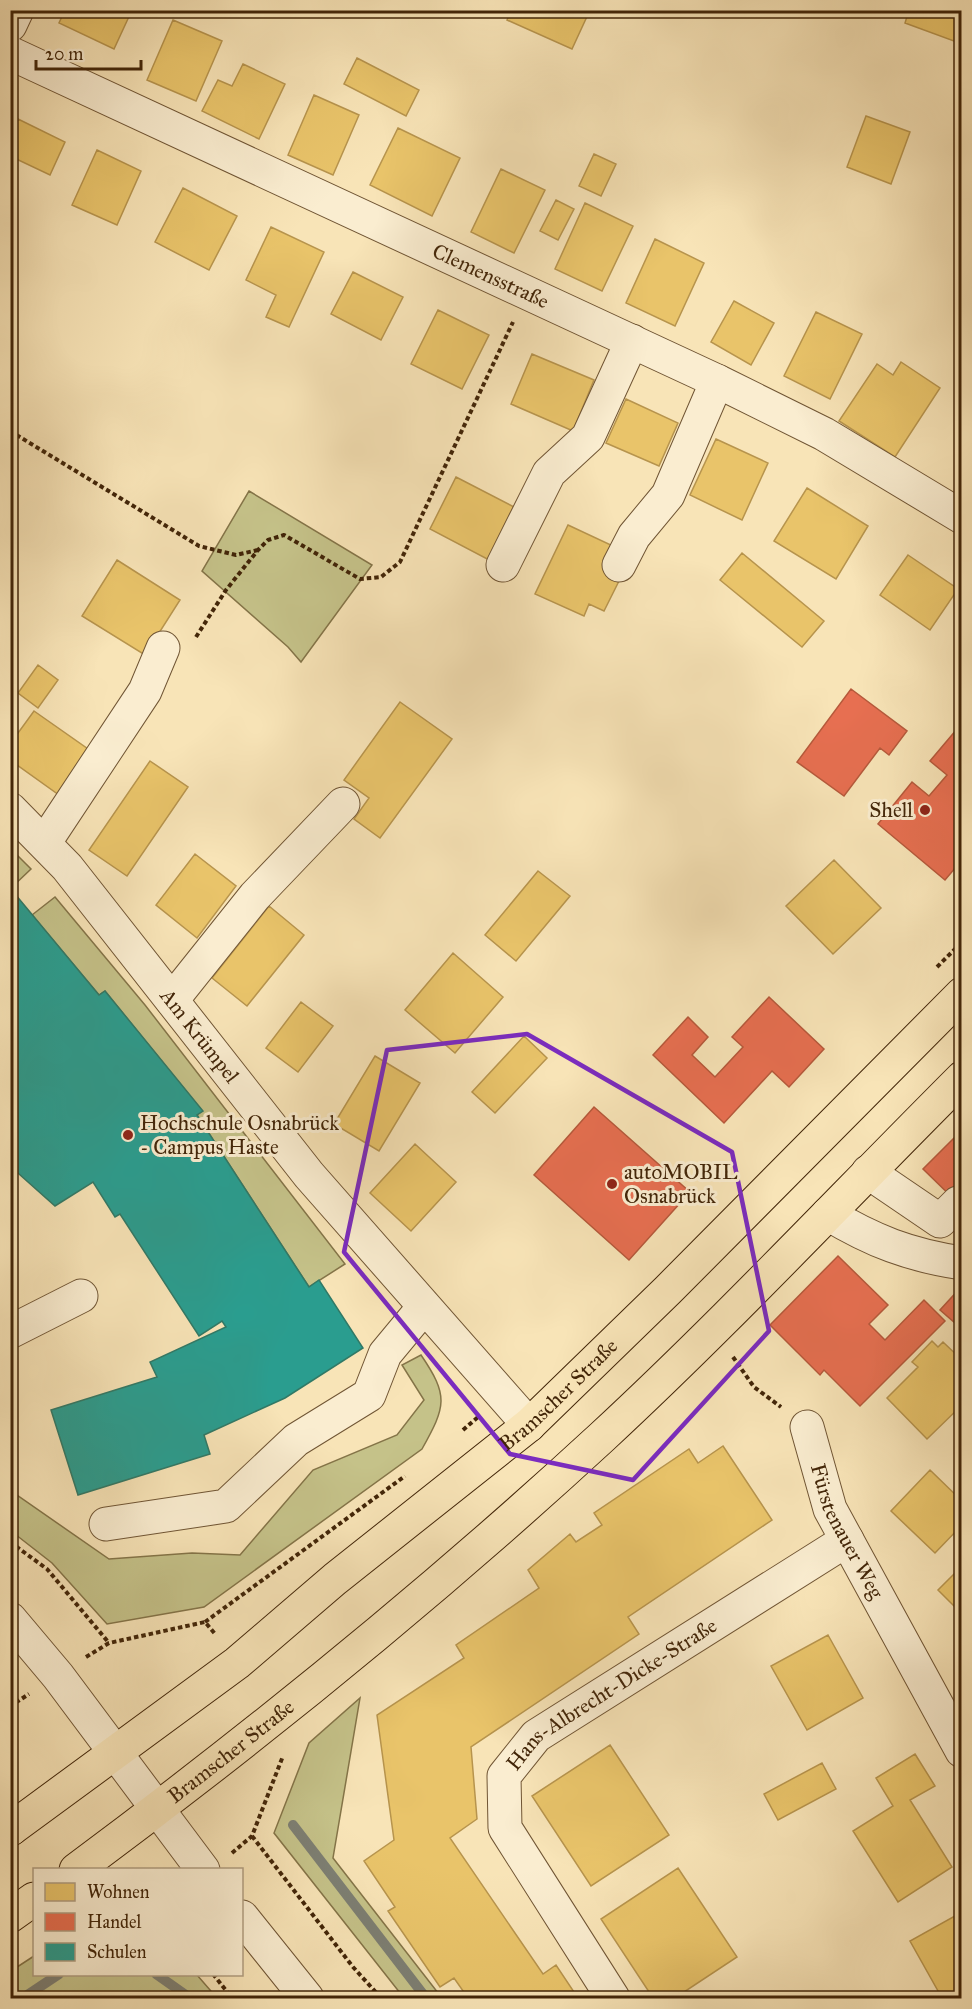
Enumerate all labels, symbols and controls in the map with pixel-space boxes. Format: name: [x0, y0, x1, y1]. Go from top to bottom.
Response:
scale bar: [36, 33, 141, 71]
text: 20 m: [45, 43, 83, 65]
street label: Clemensstraße: [428, 238, 553, 314]
place label: Shell: [869, 797, 913, 823]
marker: Shell: [918, 803, 932, 817]
street label: Am Krümpel: [154, 983, 245, 1089]
place label: Hochschule Osnabrück - Campus Haste: [140, 1110, 339, 1160]
marker: Hochschule Osnabrück - Campus Haste: [121, 1128, 135, 1142]
place label: autoMOBIL Osnabrück: [624, 1159, 738, 1209]
marker: autoMOBIL Osnabrück: [605, 1177, 619, 1191]
street label: Bramscher Straße: [494, 1333, 623, 1457]
street label: Fürstenauer Weg: [805, 1461, 890, 1603]
street label: Hans-Albrecht-Dicke-Straße: [501, 1612, 722, 1776]
street label: Bramscher Straße: [163, 1694, 299, 1809]
legend: [33, 1868, 243, 1976]
text: Wohnen: [87, 1881, 150, 1903]
text: Handel: [87, 1911, 141, 1933]
text: Schulen: [87, 1941, 147, 1963]

